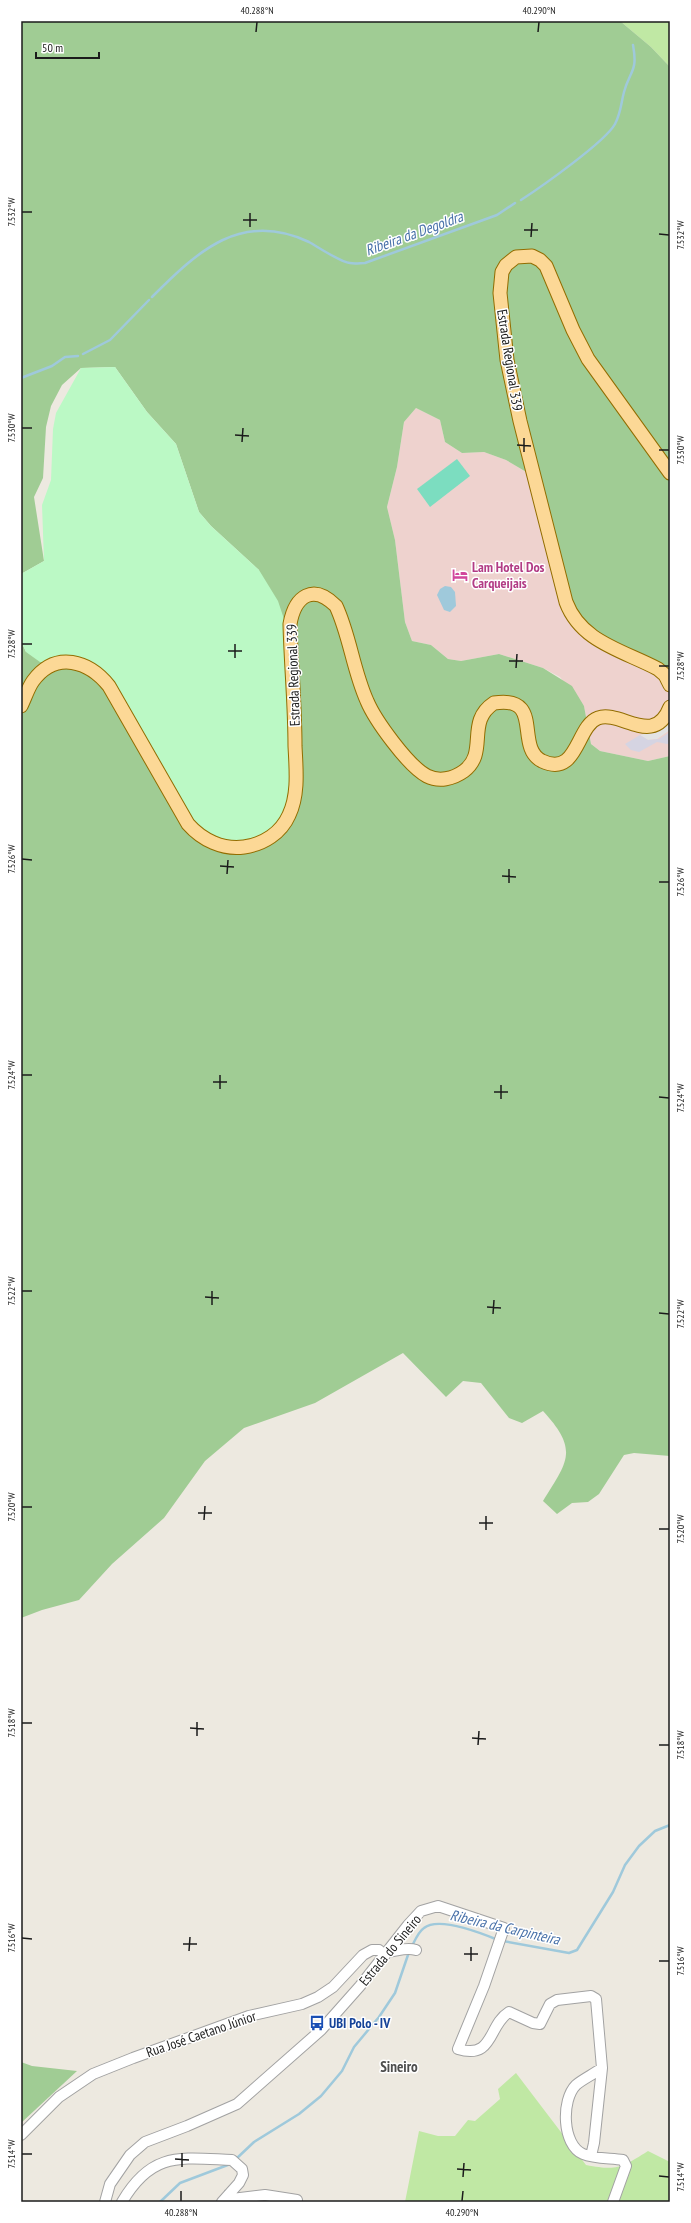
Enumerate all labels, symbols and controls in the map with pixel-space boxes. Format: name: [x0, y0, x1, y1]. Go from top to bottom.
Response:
text: 40.288°N: [240, 4, 274, 17]
text: 40.290°N: [522, 4, 556, 17]
scale bar: [36, 34, 99, 60]
text: 50 m: [42, 40, 63, 55]
text: 7.532°W: [5, 197, 18, 227]
water label: Ribeira da Degoldra: [363, 206, 466, 259]
text: 7.532°W: [674, 220, 687, 250]
street label: Estrada Regional 339: [493, 308, 527, 412]
text: 7.530°W: [5, 413, 18, 443]
text: 7.530°W: [674, 435, 687, 465]
place label: Lam Hotel Dos Carqueijais: [472, 558, 545, 592]
hotel icon: Lam Hotel Dos Carqueijais: [451, 566, 469, 584]
street label: Estrada Regional 339: [282, 623, 304, 727]
text: 7.528°W: [5, 629, 18, 659]
text: 7.528°W: [674, 651, 687, 681]
text: 7.526°W: [5, 844, 18, 874]
text: 7.526°W: [674, 867, 687, 897]
text: 7.524°W: [5, 1060, 18, 1090]
text: 7.524°W: [674, 1083, 687, 1113]
text: 7.522°W: [5, 1276, 18, 1306]
text: 7.522°W: [674, 1299, 687, 1329]
text: 7.520°W: [5, 1492, 18, 1522]
text: 7.520°W: [674, 1514, 687, 1544]
text: 7.518°W: [5, 1708, 18, 1738]
text: 7.518°W: [674, 1730, 687, 1760]
water label: Ribeira da Carpinteira: [448, 1905, 563, 1949]
street label: Estrada do Sineiro: [355, 1911, 425, 1989]
text: 7.516°W: [5, 1923, 18, 1953]
text: 7.516°W: [674, 1946, 687, 1976]
street label: Rua José Caetano Júnior: [144, 2007, 258, 2061]
bus stop icon: UBI Polo - IV: [308, 2014, 326, 2032]
place label: UBI Polo - IV: [329, 2014, 391, 2032]
district label: Sineiro: [380, 2057, 418, 2076]
text: 7.514°W: [5, 2139, 18, 2169]
text: 7.514°W: [674, 2162, 687, 2192]
text: 40.288°N: [164, 2206, 198, 2219]
text: 40.290°N: [445, 2206, 479, 2219]

